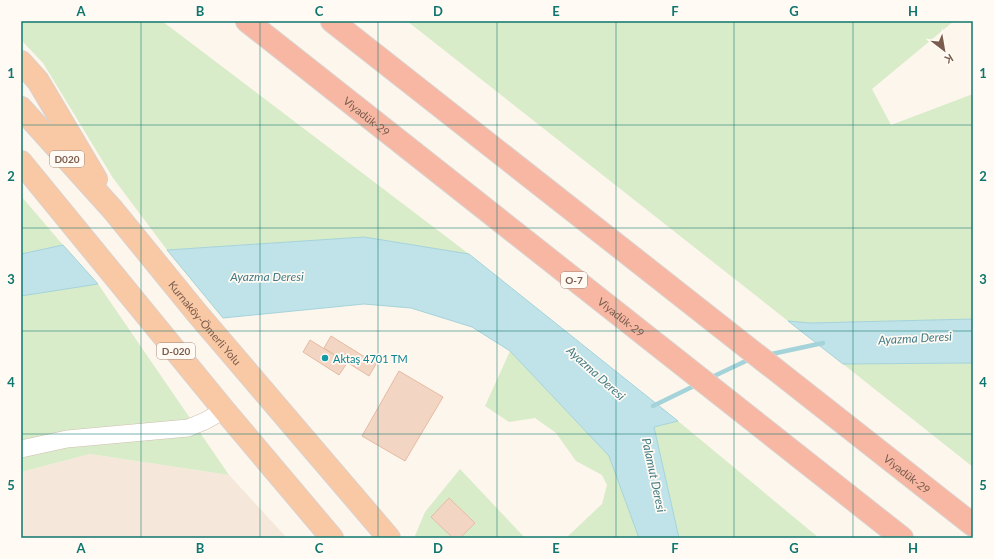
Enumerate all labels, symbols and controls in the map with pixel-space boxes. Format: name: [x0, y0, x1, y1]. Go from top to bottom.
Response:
text: A: [75, 3, 86, 19]
text: B: [196, 3, 205, 19]
text: C: [315, 3, 324, 19]
text: D: [433, 3, 443, 19]
text: E: [552, 3, 560, 19]
text: F: [671, 3, 679, 19]
text: G: [789, 3, 799, 19]
text: H: [908, 3, 918, 19]
north arrow: [924, 30, 964, 70]
text: K: [942, 51, 956, 67]
text: 1: [7, 65, 15, 81]
text: 1: [979, 65, 987, 81]
street label: Viyadük-29: [341, 93, 393, 138]
road number: D020: [50, 151, 84, 167]
text: 2: [7, 168, 15, 184]
text: 2: [979, 168, 987, 184]
water label: Ayazma Deresi: [229, 269, 304, 284]
text: 3: [7, 271, 15, 287]
text: 3: [979, 271, 987, 287]
road number: O-7: [561, 272, 587, 288]
street label: Kurnaköy-Ömerli Yolu: [166, 278, 244, 367]
street label: Viyadük-29: [596, 294, 647, 339]
water label: Ayazma Deresi: [877, 329, 952, 347]
water label: Ayazma Deresi: [563, 342, 629, 403]
road number: D-020: [157, 343, 195, 359]
place label: Aktaş 4701 TM: [333, 352, 408, 365]
marker: Aktaş 4701 TM: [320, 353, 330, 363]
text: 4: [7, 374, 15, 390]
text: 4: [979, 374, 987, 390]
water label: Palamut Deresi: [639, 437, 669, 514]
street label: Viyadük-29: [882, 451, 933, 496]
text: 5: [7, 477, 15, 493]
text: 5: [979, 477, 987, 493]
text: A: [75, 540, 86, 556]
text: B: [196, 540, 205, 556]
text: C: [315, 540, 324, 556]
text: D: [433, 540, 443, 556]
text: E: [552, 540, 560, 556]
text: F: [671, 540, 679, 556]
text: G: [789, 540, 799, 556]
text: H: [908, 540, 918, 556]

